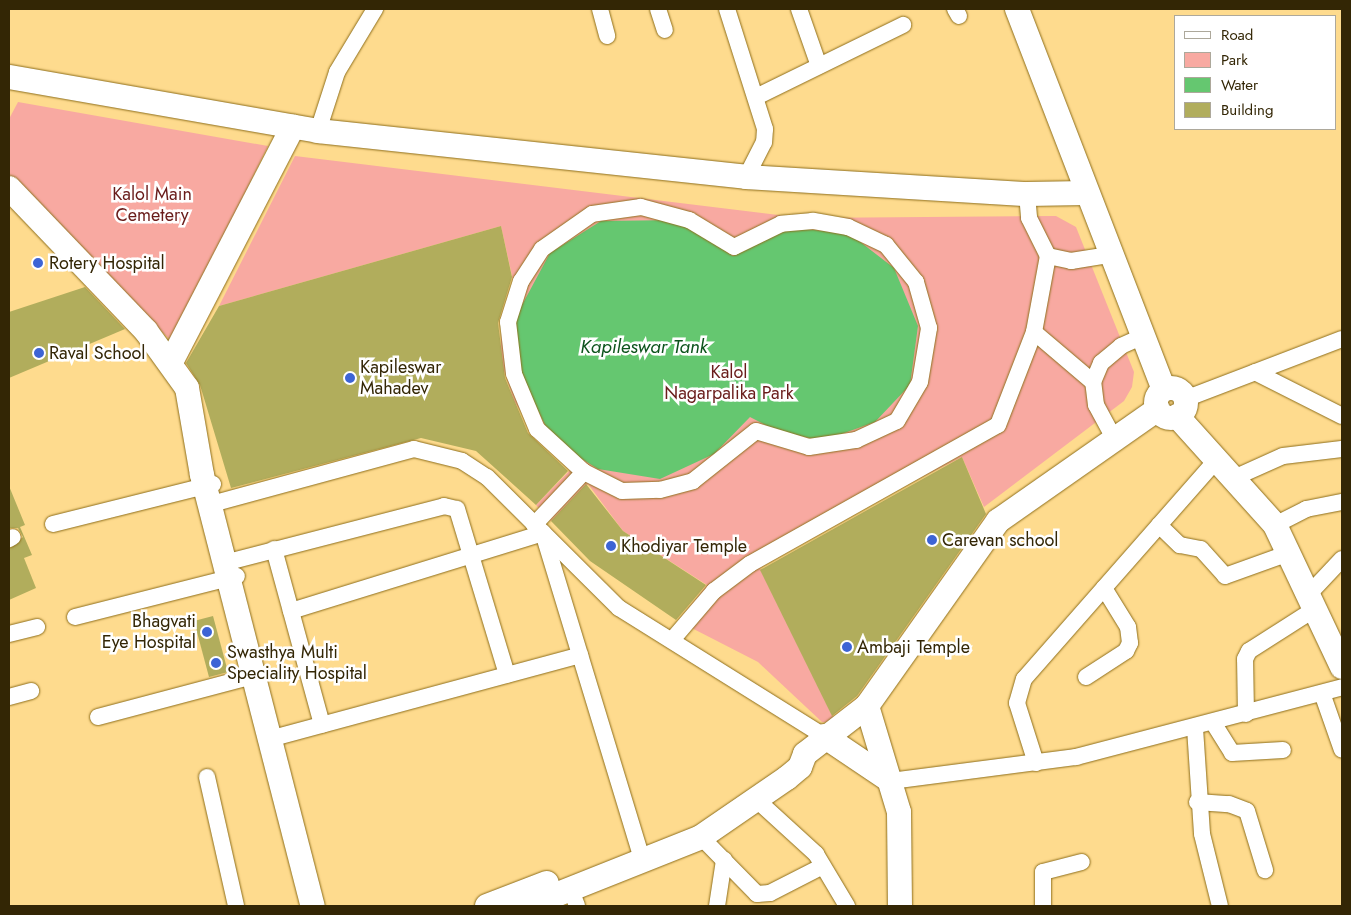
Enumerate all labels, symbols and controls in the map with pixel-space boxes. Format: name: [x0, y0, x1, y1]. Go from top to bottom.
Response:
legend: [1174, 15, 1336, 130]
text: Road: [1221, 24, 1253, 46]
text: Park: [1221, 49, 1248, 71]
text: Water: [1221, 74, 1258, 96]
text: Building: [1221, 99, 1273, 121]
park label: Kalol Main Cemetery: [112, 184, 192, 226]
place label: Rotery Hospital: [49, 252, 165, 274]
marker: Rotery Hospital: [31, 256, 45, 270]
water label: Kapileswar Tank: [580, 336, 708, 358]
place label: Raval School: [49, 342, 145, 364]
marker: Raval School: [33, 347, 45, 359]
place label: Kapileswar Mahadev: [360, 357, 441, 399]
park label: Kalol Nagarpalika Park: [664, 362, 794, 404]
marker: Kapileswar Mahadev: [344, 372, 356, 384]
place label: Carevan school: [942, 529, 1058, 551]
marker: Carevan school: [926, 534, 938, 546]
place label: Khodiyar Temple: [621, 535, 747, 557]
marker: Khodiyar Temple: [605, 540, 617, 552]
place label: Bhagvati Eye Hospital: [102, 611, 196, 654]
marker: Bhagvati Eye Hospital: [200, 625, 214, 639]
place label: Ambaji Temple: [857, 636, 970, 658]
marker: Ambaji Temple: [841, 641, 853, 653]
place label: Swasthya Multi Speciality Hospital: [227, 642, 367, 684]
marker: Swasthya Multi Speciality Hospital: [209, 656, 223, 670]

